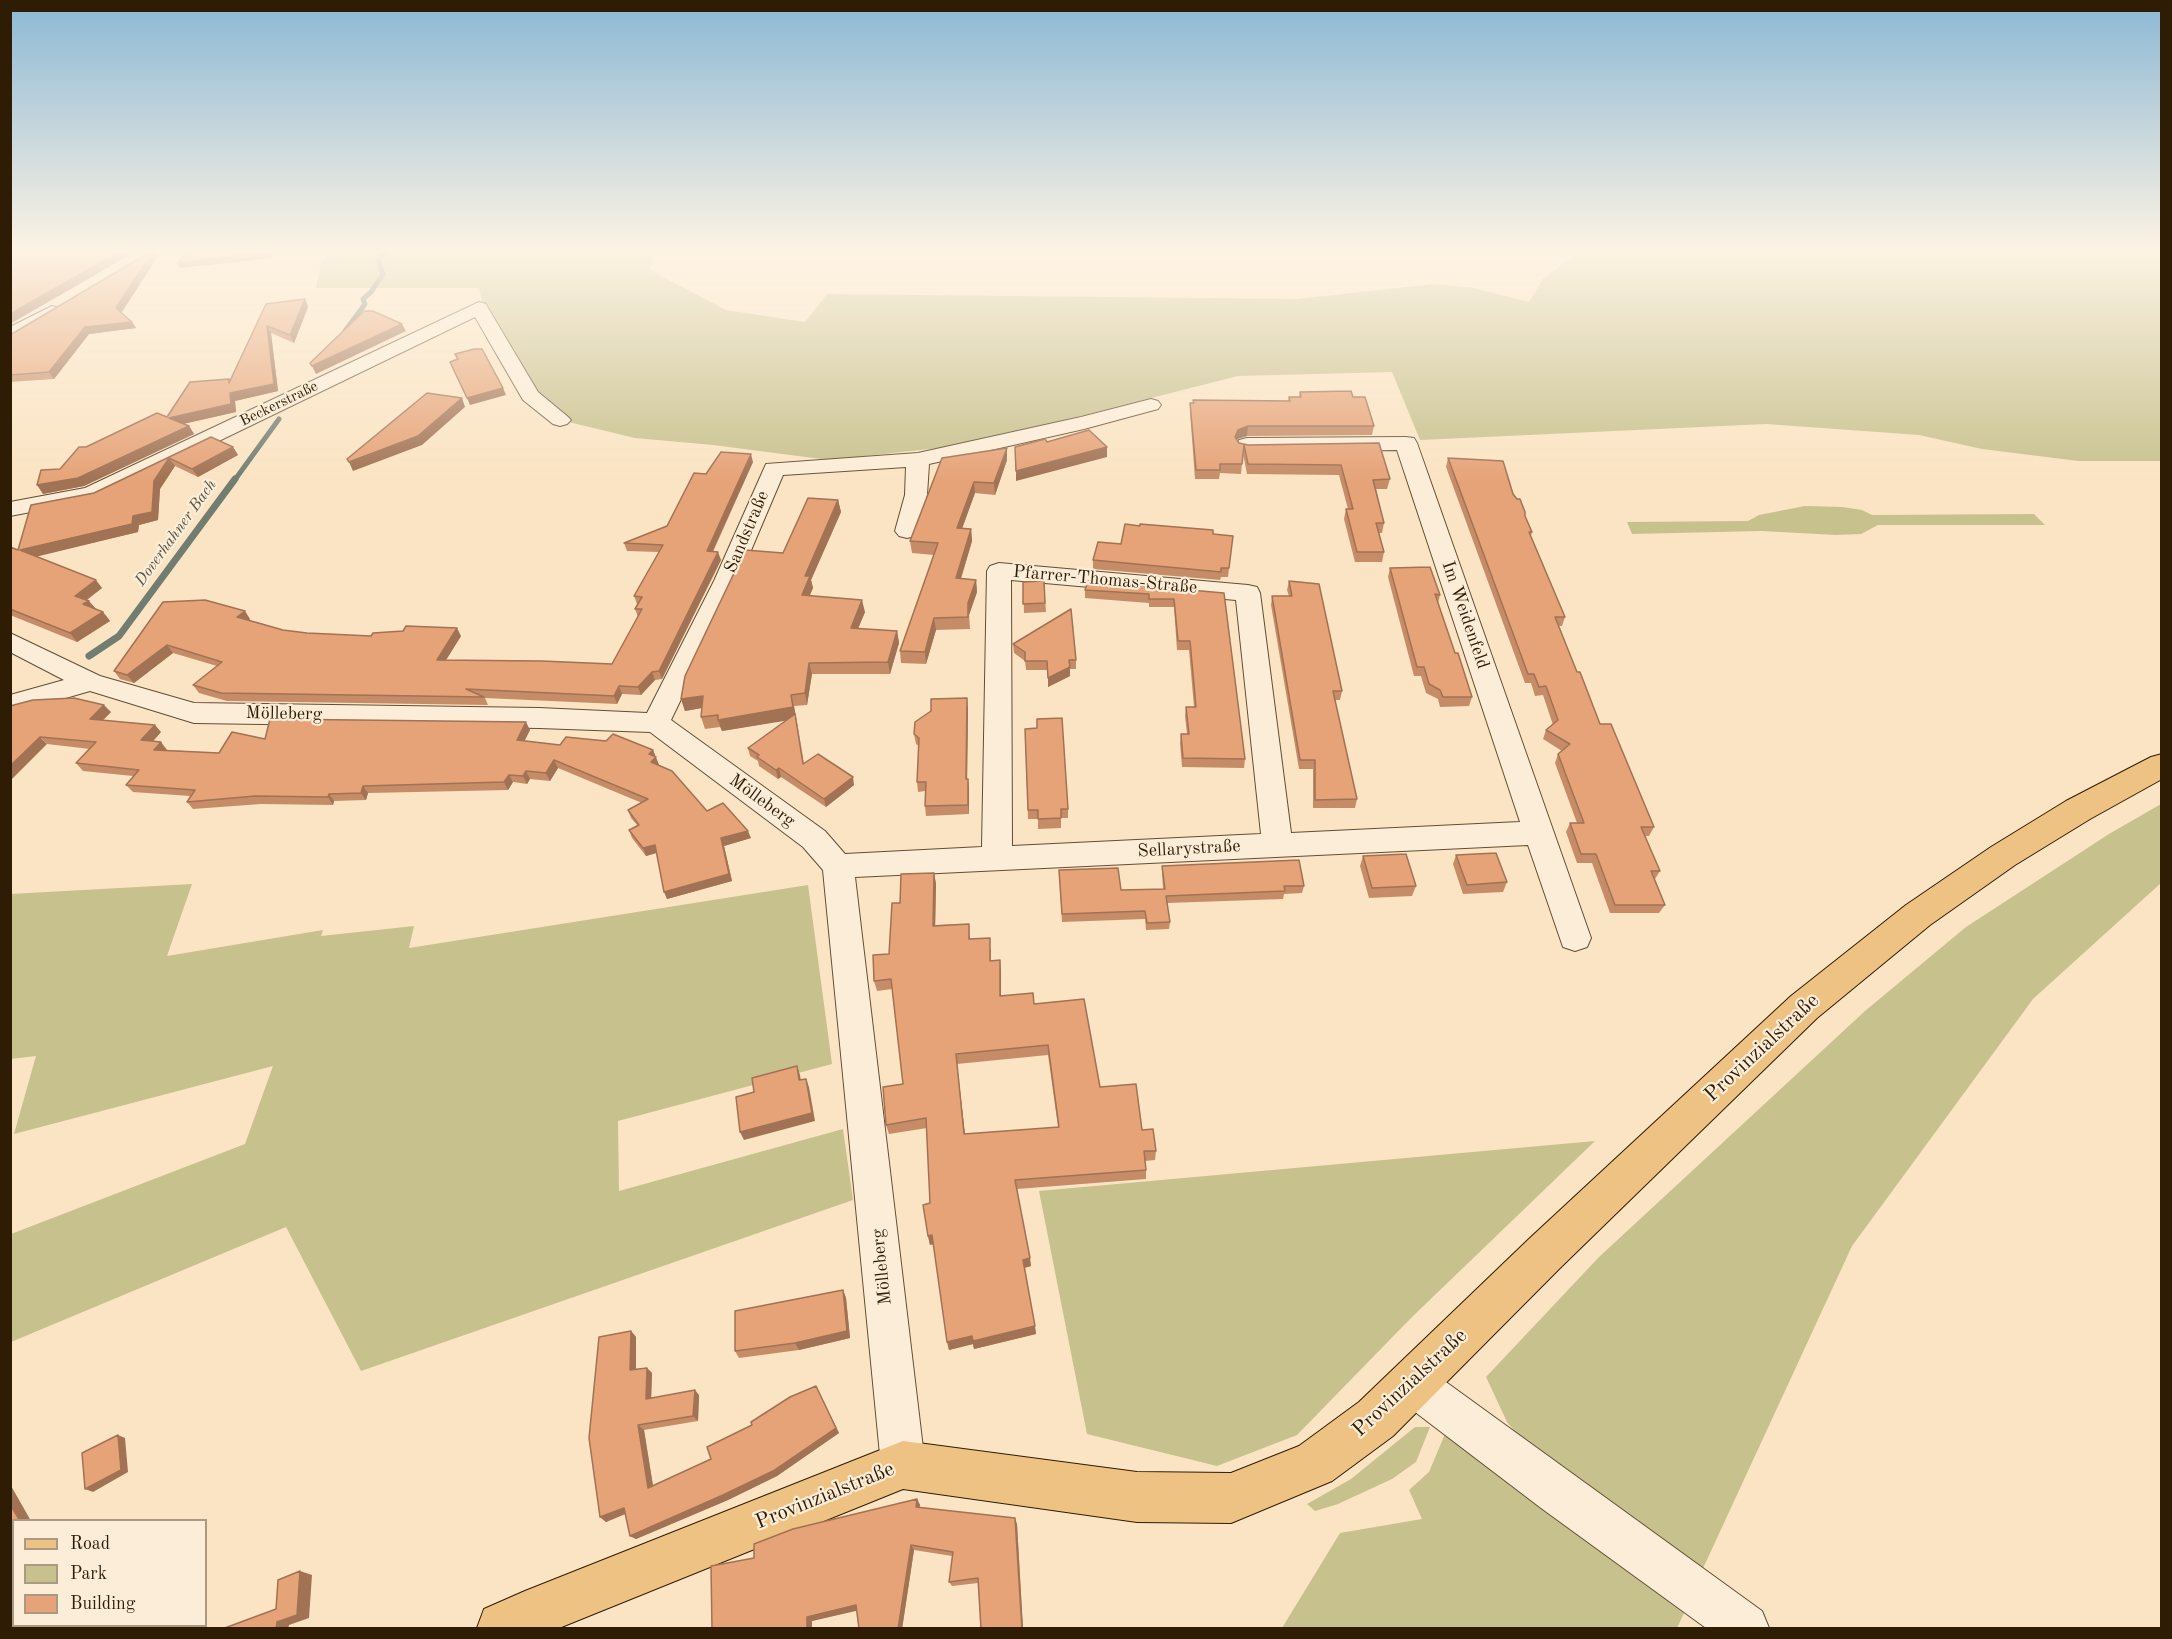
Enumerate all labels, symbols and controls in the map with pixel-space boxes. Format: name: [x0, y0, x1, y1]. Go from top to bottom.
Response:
street label: Beckerstraße: [237, 377, 321, 431]
water label: Doverhahner Bach: [131, 476, 221, 590]
street label: Sandstraße: [720, 488, 774, 576]
street label: Im Weidenfeld: [1436, 558, 1494, 672]
street label: Pfarrer-Thomas-Straße: [1012, 561, 1198, 599]
street label: Mölleberg: [246, 703, 322, 725]
street label: Mölleberg: [725, 770, 799, 832]
street label: Sellarystraße: [1137, 836, 1241, 862]
street label: Provinzialstraße: [1699, 988, 1825, 1108]
street label: Mölleberg: [867, 1228, 897, 1306]
street label: Provinzialstraße: [1347, 1323, 1473, 1443]
street label: Provinzialstraße: [752, 1457, 898, 1535]
legend: [12, 1519, 207, 1627]
text: Road: [70, 1535, 110, 1553]
text: Park: [70, 1565, 107, 1583]
text: Building: [70, 1595, 135, 1613]

